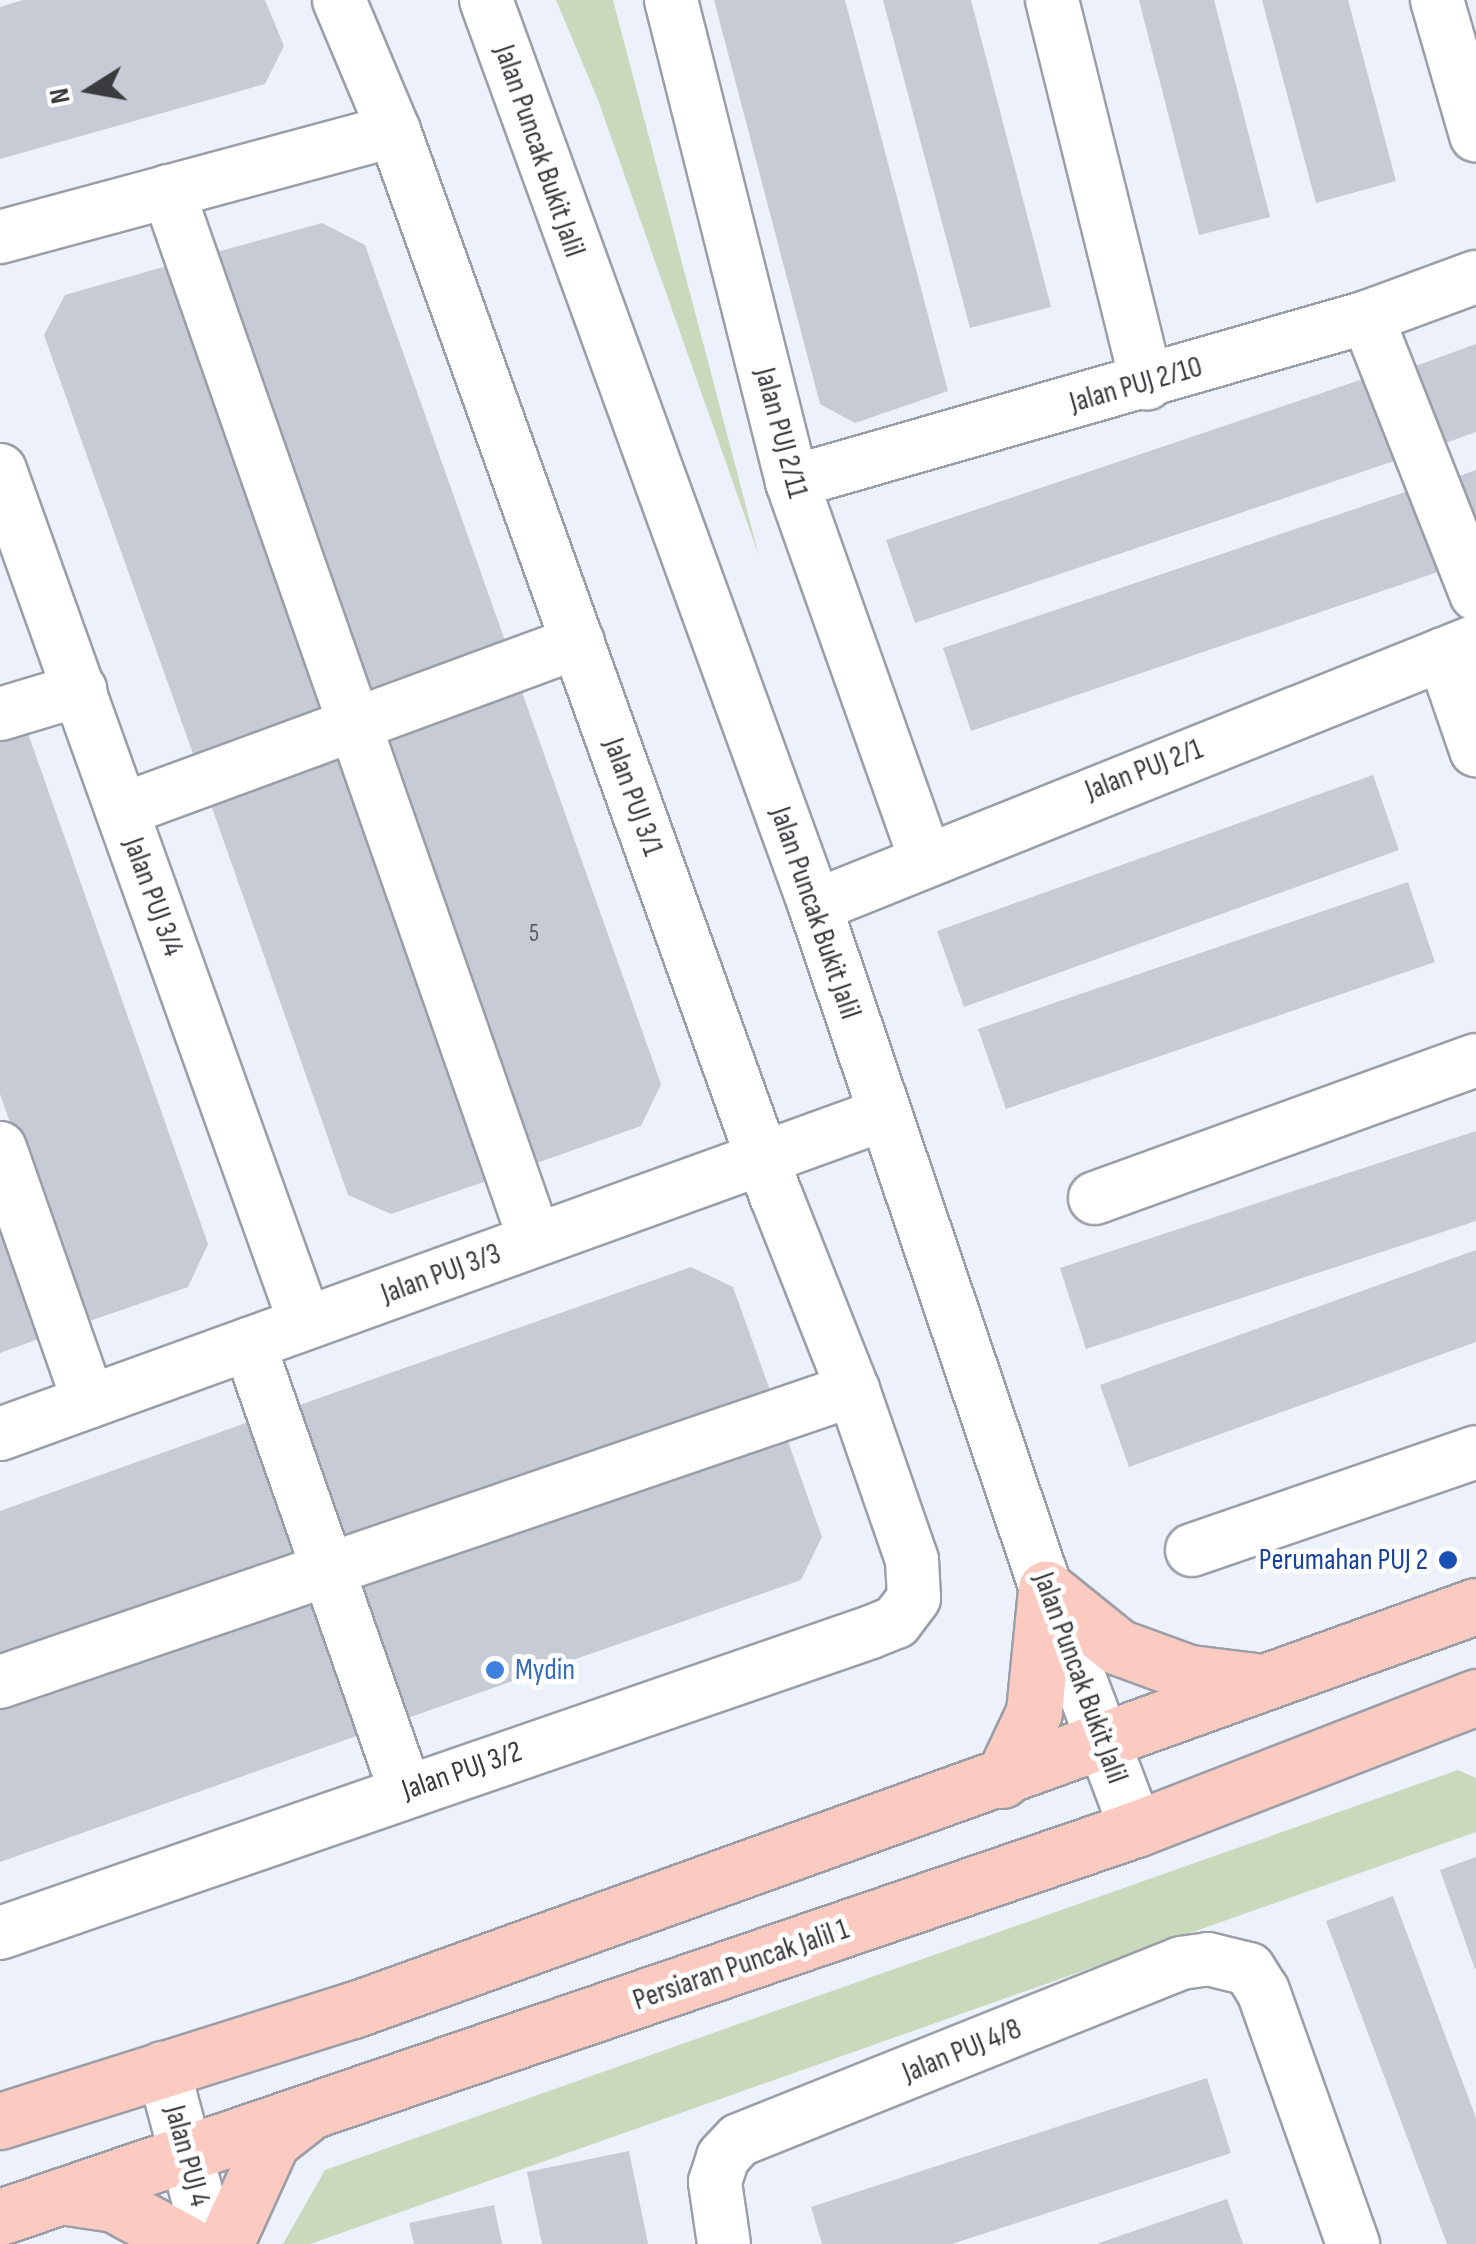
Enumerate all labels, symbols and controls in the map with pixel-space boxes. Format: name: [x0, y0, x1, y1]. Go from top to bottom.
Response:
north arrow: [40, 40, 140, 140]
street label: Jalan Puncak Bukit Jalil: [486, 40, 592, 262]
text: N: [42, 85, 78, 106]
street label: Jalan PUJ 2/10: [1066, 349, 1206, 421]
street label: Jalan PUJ 2/11: [746, 364, 816, 502]
street label: Jalan PUJ 2/1: [1080, 731, 1208, 809]
street label: Jalan PUJ 3/1: [595, 733, 671, 861]
street label: Jalan Puncak Bukit Jalil: [762, 802, 868, 1024]
street label: Jalan PUJ 3/4: [115, 833, 191, 961]
house number: 5: [529, 919, 539, 949]
street label: Jalan PUJ 3/3: [376, 1236, 506, 1312]
place label: Perumahan PUJ 2: [1259, 1542, 1428, 1578]
marker: Perumahan PUJ 2: [1437, 1549, 1459, 1571]
street label: Jalan Puncak Bukit Jalil: [1025, 1568, 1135, 1788]
place label: Mydin: [515, 1652, 575, 1688]
marker: Mydin: [484, 1659, 506, 1681]
street label: Jalan PUJ 3/2: [397, 1734, 527, 1808]
street label: Persiaran Puncak Jalil 1: [628, 1911, 854, 2019]
street label: Jalan PUJ 4/8: [897, 2011, 1027, 2091]
street label: Jalan PUJ 4: [156, 2102, 218, 2210]

